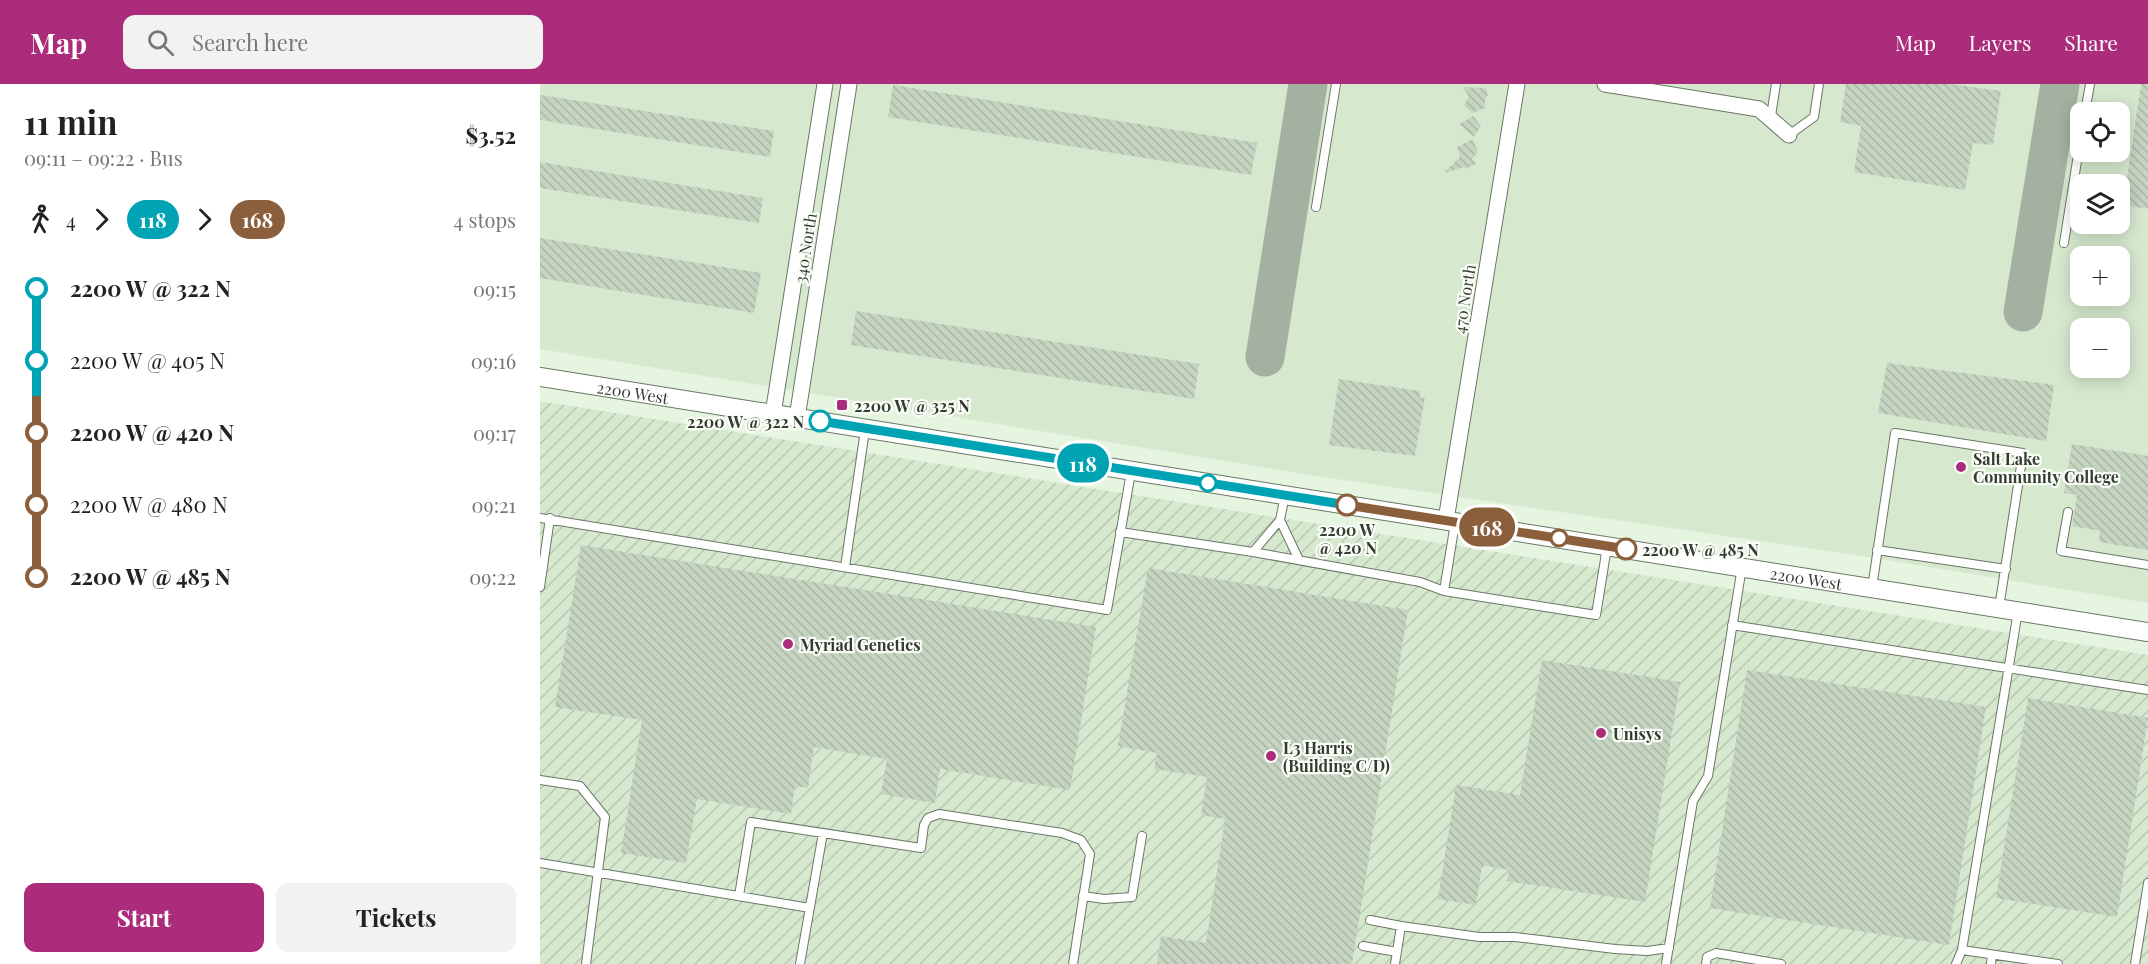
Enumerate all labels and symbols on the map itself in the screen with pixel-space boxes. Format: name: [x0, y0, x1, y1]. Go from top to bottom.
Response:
street label: 340 North: [789, 211, 821, 285]
street label: 470 North: [1448, 262, 1480, 335]
street label: 2200 West: [595, 376, 671, 408]
place label: 2200 W @ 325 N: [854, 395, 970, 416]
marker: 2200 W @ 325 N: [835, 398, 849, 412]
marker: 2200 W @ 322 N: [809, 410, 831, 432]
place label: 2200 W @ 322 N: [687, 411, 804, 432]
line badge: 118: [1048, 444, 1118, 482]
place label: Salt Lake Community College: [1973, 448, 2119, 487]
marker: Salt Lake Community College: [1954, 460, 1968, 474]
unlabelled marker: [1199, 474, 1217, 492]
marker: 2200 W @ 420 N: [1336, 494, 1358, 516]
line badge: 168: [1452, 508, 1522, 546]
place label: 2200 W @ 420 N: [1317, 519, 1377, 558]
unlabelled marker: [1550, 529, 1568, 547]
marker: 2200 W @ 485 N: [1615, 538, 1637, 560]
place label: 2200 W @ 485 N: [1642, 539, 1759, 560]
street label: 2200 West: [1769, 562, 1844, 594]
place label: Myriad Genetics: [800, 634, 921, 655]
marker: Myriad Genetics: [781, 637, 795, 651]
place label: Unisys: [1613, 723, 1662, 744]
marker: Unisys: [1594, 726, 1608, 740]
place label: L3 Harris (Building C/D): [1283, 737, 1390, 776]
marker: L3 Harris (Building C/D): [1264, 749, 1278, 763]

